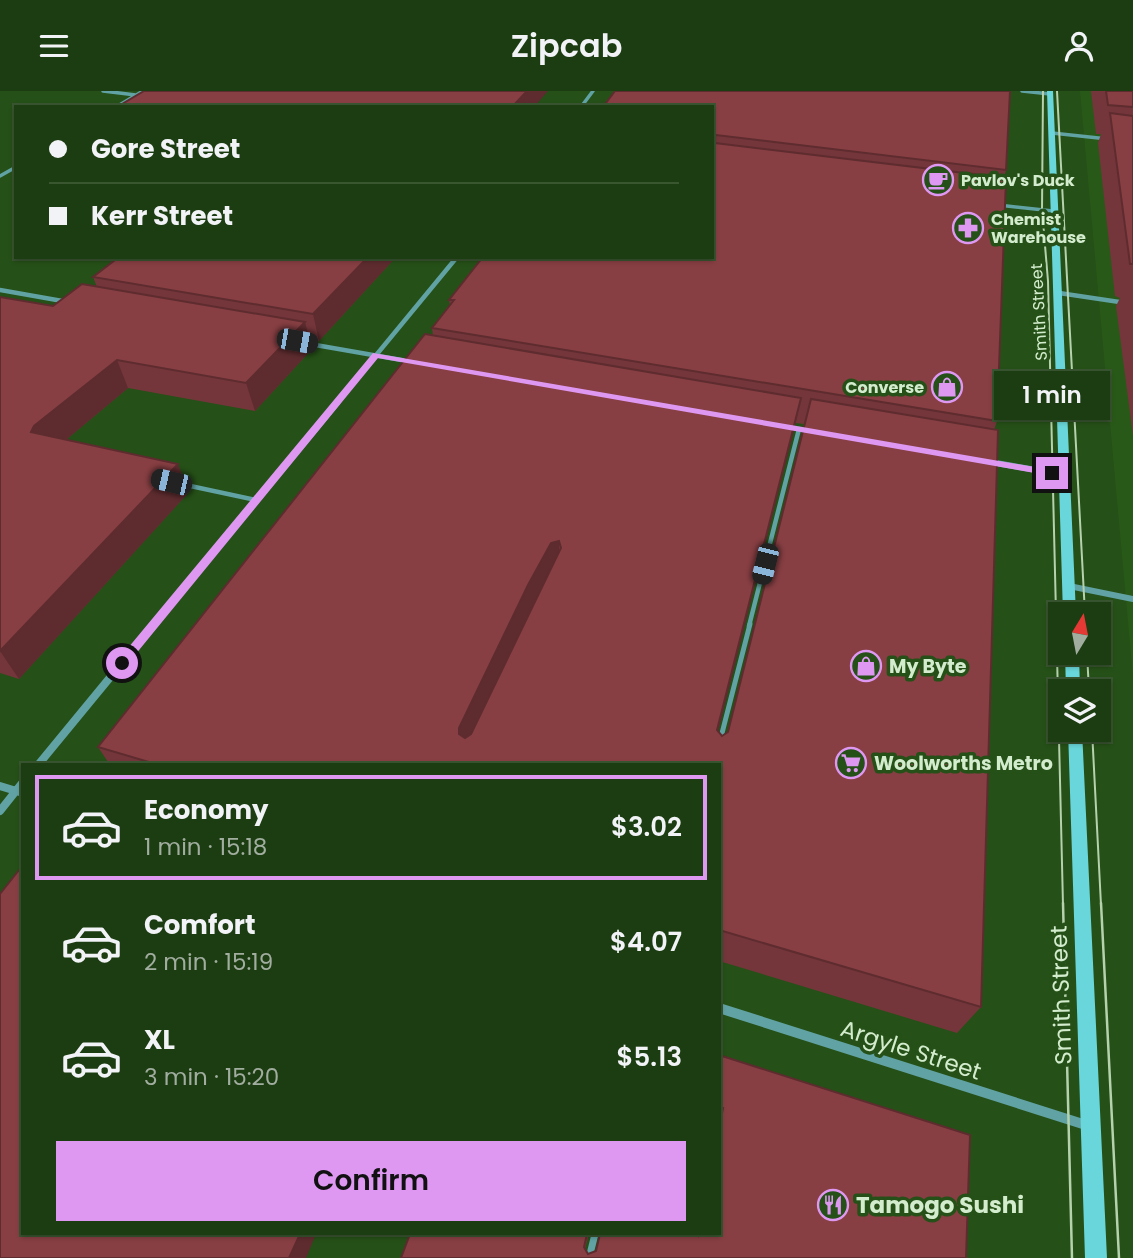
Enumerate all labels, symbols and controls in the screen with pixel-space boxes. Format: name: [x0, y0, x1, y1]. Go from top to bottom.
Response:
text: Zipcab: [511, 23, 622, 68]
icon: menu: [35, 27, 73, 65]
icon: person: [1060, 27, 1098, 65]
text: Gore Street: [91, 131, 240, 167]
cafe icon: Pavlov's Duck: [921, 163, 955, 197]
place label: Pavlov's Duck: [961, 169, 1075, 192]
text: Kerr Street: [91, 198, 233, 234]
place label: Chemist Warehouse: [991, 208, 1086, 249]
pharmacy icon: Chemist Warehouse: [951, 211, 985, 245]
street label: Smith Street: [1025, 263, 1053, 361]
car: [275, 327, 320, 355]
shop icon: Converse: [930, 370, 964, 404]
callout: 1 min: [994, 371, 1110, 421]
place label: Converse: [845, 376, 924, 399]
text: 1 min: [1022, 379, 1082, 411]
route end: [1036, 457, 1068, 489]
car: [149, 467, 194, 497]
car: [750, 541, 781, 587]
north arrow: [1048, 602, 1111, 665]
map controls: [1048, 602, 1111, 742]
route start: [106, 647, 138, 679]
shop icon: My Byte: [849, 649, 883, 683]
place label: My Byte: [889, 653, 967, 680]
button: layers: [1048, 679, 1111, 742]
supermarket icon: Woolworths Metro: [834, 746, 868, 780]
place label: Woolworths Metro: [874, 750, 1053, 777]
text: Economy: [144, 792, 268, 828]
icon: car: [60, 796, 123, 859]
text: $3.02: [611, 809, 682, 845]
text: 1 min · 15:18: [144, 831, 267, 863]
text: Comfort: [144, 907, 256, 943]
icon: car: [60, 911, 123, 974]
text: $4.07: [610, 924, 682, 960]
street label: Smith Street: [1043, 925, 1079, 1065]
text: 2 min · 15:19: [144, 946, 273, 978]
street label: Argyle Street: [837, 1012, 985, 1088]
text: XL: [144, 1022, 175, 1058]
icon: car: [60, 1026, 123, 1089]
text: $5.13: [617, 1039, 682, 1075]
text: 3 min · 15:20: [144, 1061, 279, 1093]
button: Confirm: [56, 1141, 686, 1221]
restaurant icon: Tamogo Sushi: [816, 1188, 850, 1222]
place label: Tamogo Sushi: [856, 1189, 1024, 1221]

